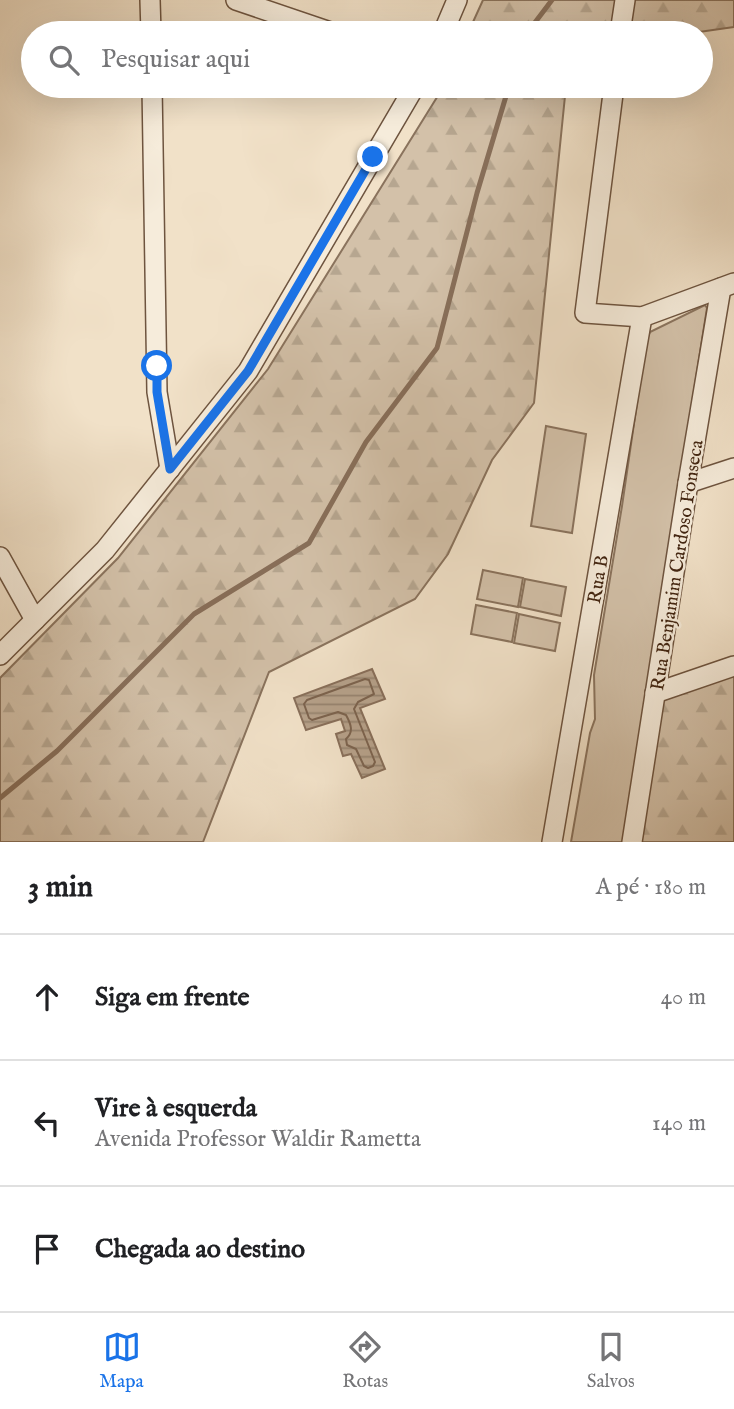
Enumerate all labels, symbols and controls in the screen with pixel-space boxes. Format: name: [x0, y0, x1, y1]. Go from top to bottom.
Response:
search box: [21, 21, 713, 98]
icon: search: [45, 41, 83, 79]
text: Pesquisar aqui: [101, 43, 250, 76]
route end: [357, 141, 388, 172]
route start: [141, 350, 172, 381]
street label: Rua Benjamim Cardoso Fonseca: [646, 438, 710, 692]
street label: Rua B: [583, 553, 615, 606]
text: 3 min: [28, 869, 93, 907]
text: A pé · 180 m: [596, 873, 706, 902]
icon: ahead: [28, 978, 66, 1016]
text: Siga em frente: [95, 981, 250, 1014]
text: 40 m: [661, 983, 706, 1012]
text: Vire à esquerda: [95, 1092, 257, 1125]
icon: left: [28, 1104, 66, 1142]
text: 140 m: [652, 1109, 706, 1138]
text: Avenida Professor Waldir Rametta: [95, 1125, 421, 1154]
icon: arrive: [28, 1230, 66, 1268]
text: Chegada ao destino: [95, 1233, 305, 1266]
tab: Mapa: [99, 1328, 144, 1394]
tab: Rotas: [342, 1328, 388, 1394]
tab: Salvos: [587, 1328, 635, 1394]

